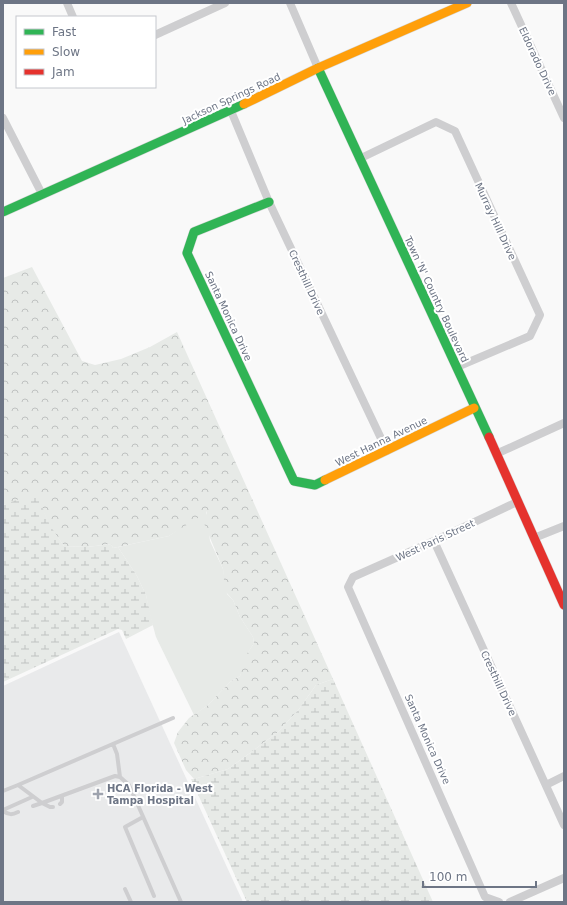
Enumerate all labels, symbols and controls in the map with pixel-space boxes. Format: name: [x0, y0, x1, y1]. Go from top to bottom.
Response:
legend: [16, 16, 156, 88]
text: Fast: [52, 25, 76, 39]
street label: Eldorado Drive: [517, 25, 558, 97]
text: Slow: [52, 45, 80, 59]
text: Jam: [51, 65, 75, 79]
street label: Jackson Springs Road: [180, 71, 282, 126]
street label: Murray Hill Drive: [473, 181, 518, 262]
street label: Town 'N' Country Boulevard: [402, 234, 471, 364]
street label: Cresthill Drive: [287, 248, 326, 317]
street label: Santa Monica Drive: [203, 270, 254, 363]
street label: West Hanna Avenue: [334, 414, 429, 468]
street label: West Paris Street: [394, 517, 476, 563]
street label: Cresthill Drive: [479, 649, 518, 718]
street label: Santa Monica Drive: [403, 692, 452, 786]
place label: HCA Florida - West Tampa Hospital: [107, 783, 213, 806]
marker: HCA Florida - West Tampa Hospital: [92, 788, 104, 800]
scale bar: [423, 863, 536, 889]
text: 100 m: [429, 870, 467, 884]

